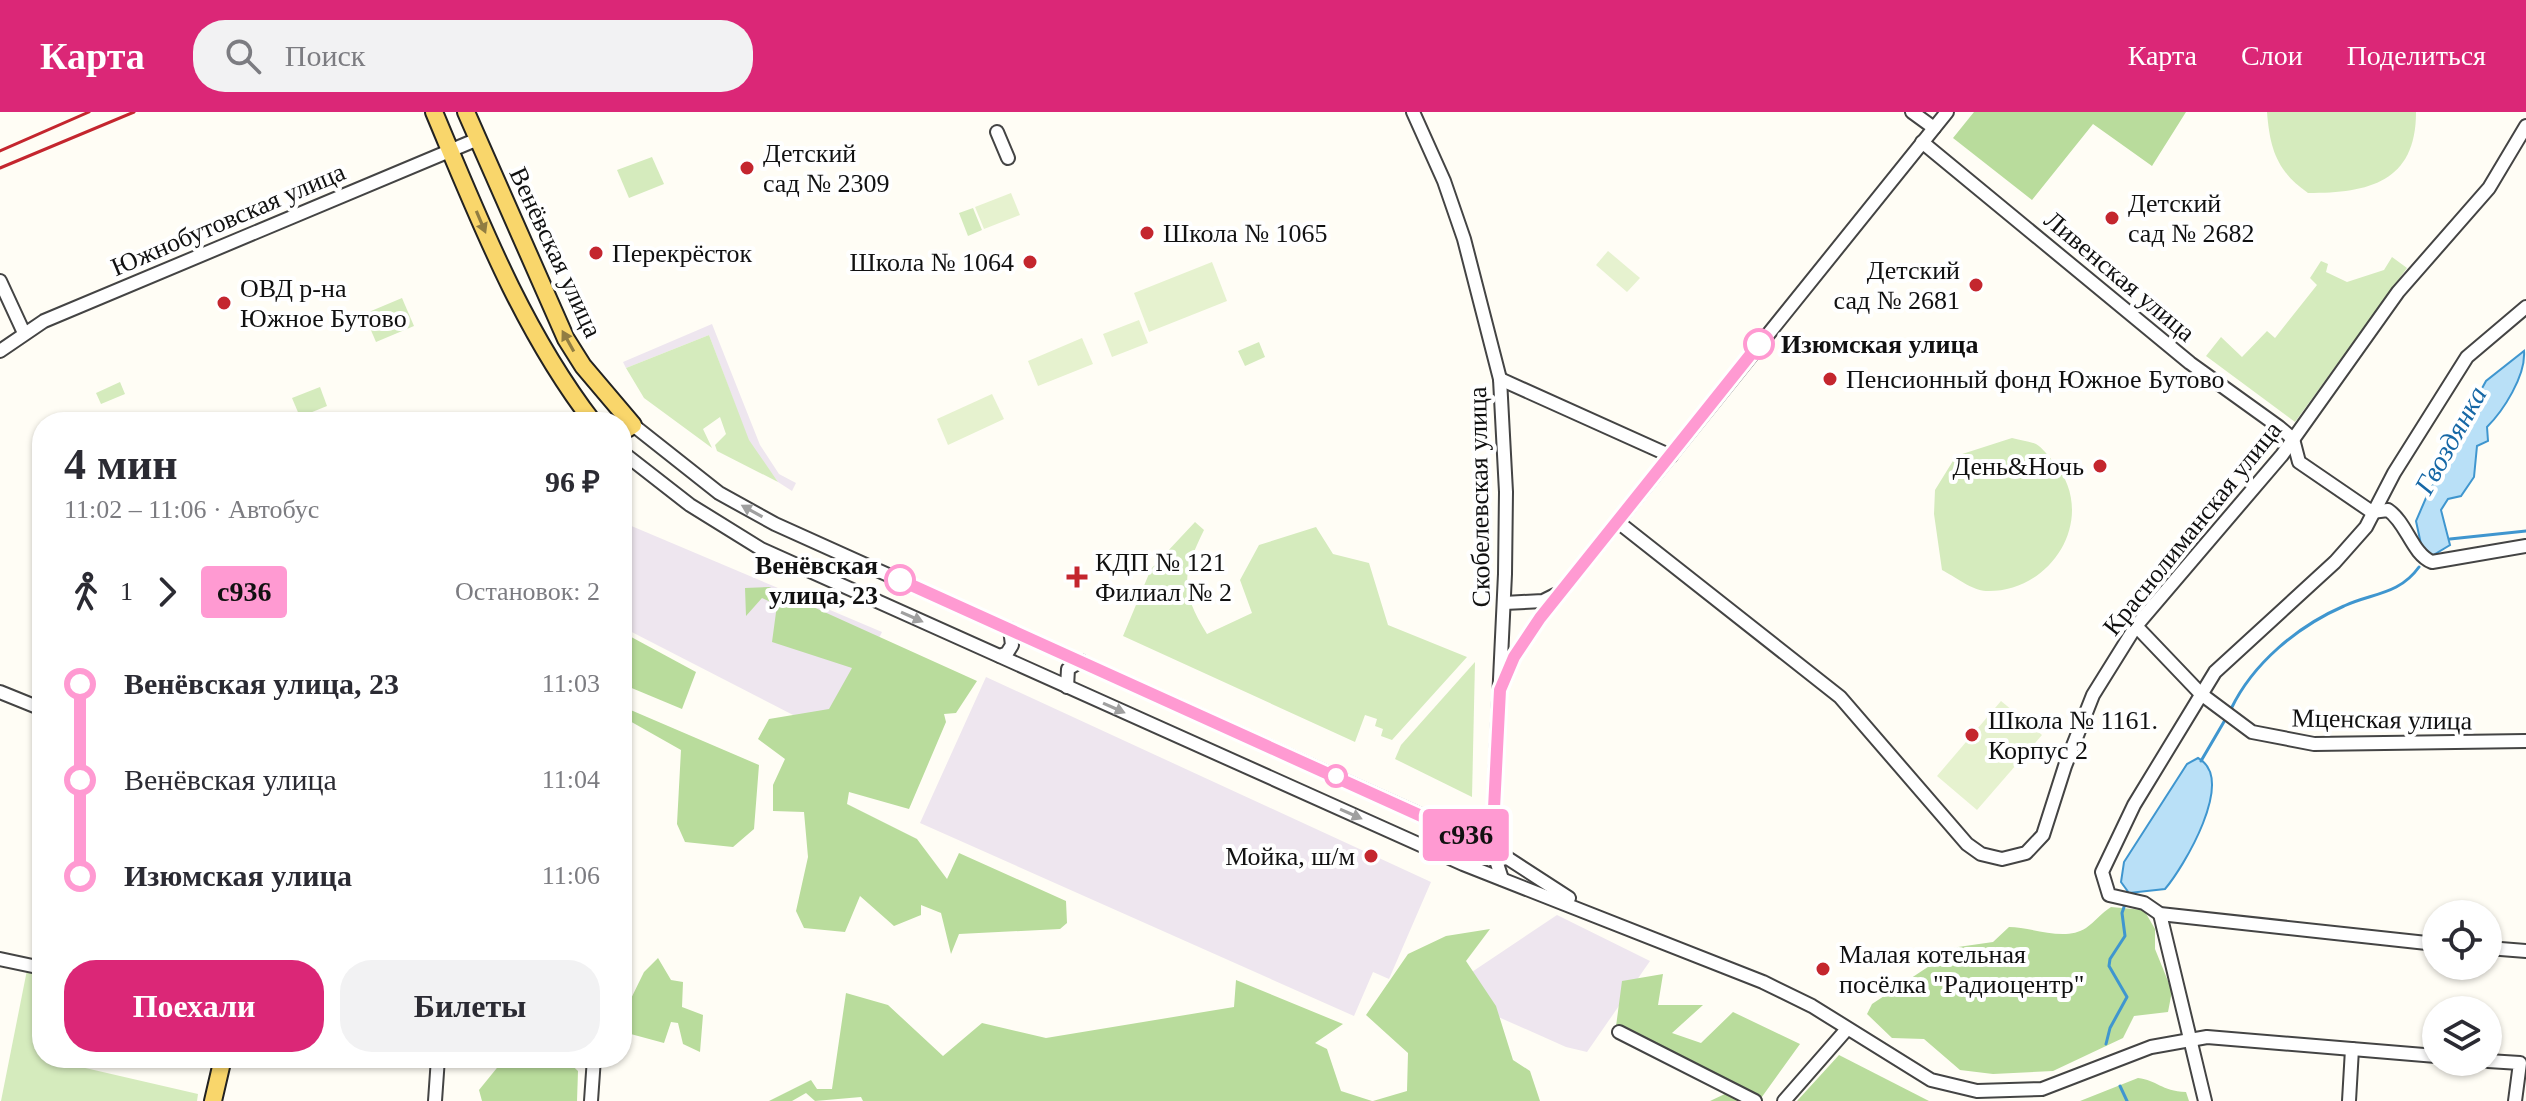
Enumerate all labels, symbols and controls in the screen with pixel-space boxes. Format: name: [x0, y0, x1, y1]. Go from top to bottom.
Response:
search box: [193, 20, 753, 92]
icon: search: [221, 34, 265, 78]
text: Карта: [40, 35, 145, 77]
text: Поиск: [285, 39, 365, 72]
text: Карта: [2128, 40, 2197, 71]
text: Слои: [2241, 40, 2303, 71]
text: Поделиться: [2347, 40, 2486, 71]
place label: Детский сад № 2309: [763, 139, 889, 198]
street label: Южнобутовская улица: [107, 157, 350, 282]
marker: Детский сад № 2309: [738, 159, 756, 177]
street label: Венёвская улица: [503, 163, 608, 342]
place label: Детский сад № 2682: [2128, 189, 2254, 248]
street label: Ливенская улица: [2039, 205, 2201, 348]
marker: Детский сад № 2682: [2103, 209, 2121, 227]
one-way arrow: [474, 210, 487, 234]
place label: Школа № 1065: [1163, 219, 1328, 248]
marker: Школа № 1065: [1138, 224, 1156, 242]
place label: Перекрёсток: [612, 239, 753, 268]
marker: Перекрёсток: [587, 244, 605, 262]
place label: Школа № 1064: [849, 248, 1014, 277]
marker: Школа № 1064: [1021, 253, 1039, 271]
place label: Детский сад № 2681: [1834, 256, 1960, 315]
place label: ОВД р-на Южное Бутово: [240, 274, 407, 333]
marker: Детский сад № 2681: [1967, 276, 1985, 294]
marker: ОВД р-на Южное Бутово: [215, 294, 233, 312]
marker: Изюмская улица: [1744, 329, 1774, 359]
one-way arrow: [561, 330, 575, 352]
place label: Изюмская улица: [1781, 330, 1979, 359]
place label: Пенсионный фонд Южное Бутово: [1846, 365, 2225, 394]
marker: Пенсионный фонд Южное Бутово: [1821, 370, 1839, 388]
water label: Гвоздянка: [2408, 381, 2493, 500]
street label: Скобелевская улица: [1463, 386, 1496, 608]
street label: Краснолиманская улица: [2097, 415, 2288, 641]
text: 4 мин: [64, 440, 178, 489]
place label: День&Ночь: [1952, 452, 2084, 481]
marker: День&Ночь: [2091, 457, 2109, 475]
text: 96 ₽: [545, 465, 600, 498]
text: 11:02 – 11:06 · Автобус: [64, 495, 319, 524]
one-way arrow: [740, 504, 763, 518]
place label: КДП № 121 Филиал № 2: [1095, 548, 1232, 607]
place label: Венёвская улица, 23: [755, 551, 878, 610]
marker: Венёвская улица, 23: [885, 565, 915, 595]
marker: КДП № 121 Филиал № 2: [1066, 566, 1088, 588]
icon: walk: [64, 570, 108, 614]
icon: forward: [145, 570, 189, 614]
text: с936: [217, 576, 271, 607]
text: 1: [120, 577, 133, 606]
text: Остановок: 2: [455, 577, 600, 606]
one-way arrow: [900, 610, 924, 623]
text: Венёвская улица, 23: [124, 667, 399, 700]
text: 11:03: [542, 669, 600, 698]
one-way arrow: [1102, 701, 1126, 714]
street label: Мценская улица: [2292, 703, 2473, 736]
place label: Школа № 1161. Корпус 2: [1988, 706, 2158, 765]
marker: Школа № 1161. Корпус 2: [1963, 726, 1981, 744]
text: Венёвская улица: [124, 763, 337, 796]
text: 11:04: [542, 765, 600, 794]
unlabelled marker: [1325, 765, 1347, 787]
one-way arrow: [1340, 807, 1363, 821]
line badge: с936: [1410, 809, 1522, 861]
text: с936: [1439, 819, 1493, 850]
place label: Мойка, ш/м: [1225, 842, 1355, 871]
marker: Мойка, ш/м: [1362, 847, 1380, 865]
text: Изюмская улица: [124, 859, 352, 892]
text: 11:06: [542, 861, 600, 890]
map controls: [2422, 900, 2502, 1076]
button: locate: [2422, 900, 2502, 980]
place label: Малая котельная посёлка "Радиоцентр": [1839, 940, 2084, 999]
button: Поехали: [64, 960, 324, 1052]
button: Билеты: [340, 960, 600, 1052]
marker: Малая котельная посёлка "Радиоцентр": [1814, 960, 1832, 978]
button: layers: [2422, 996, 2502, 1076]

